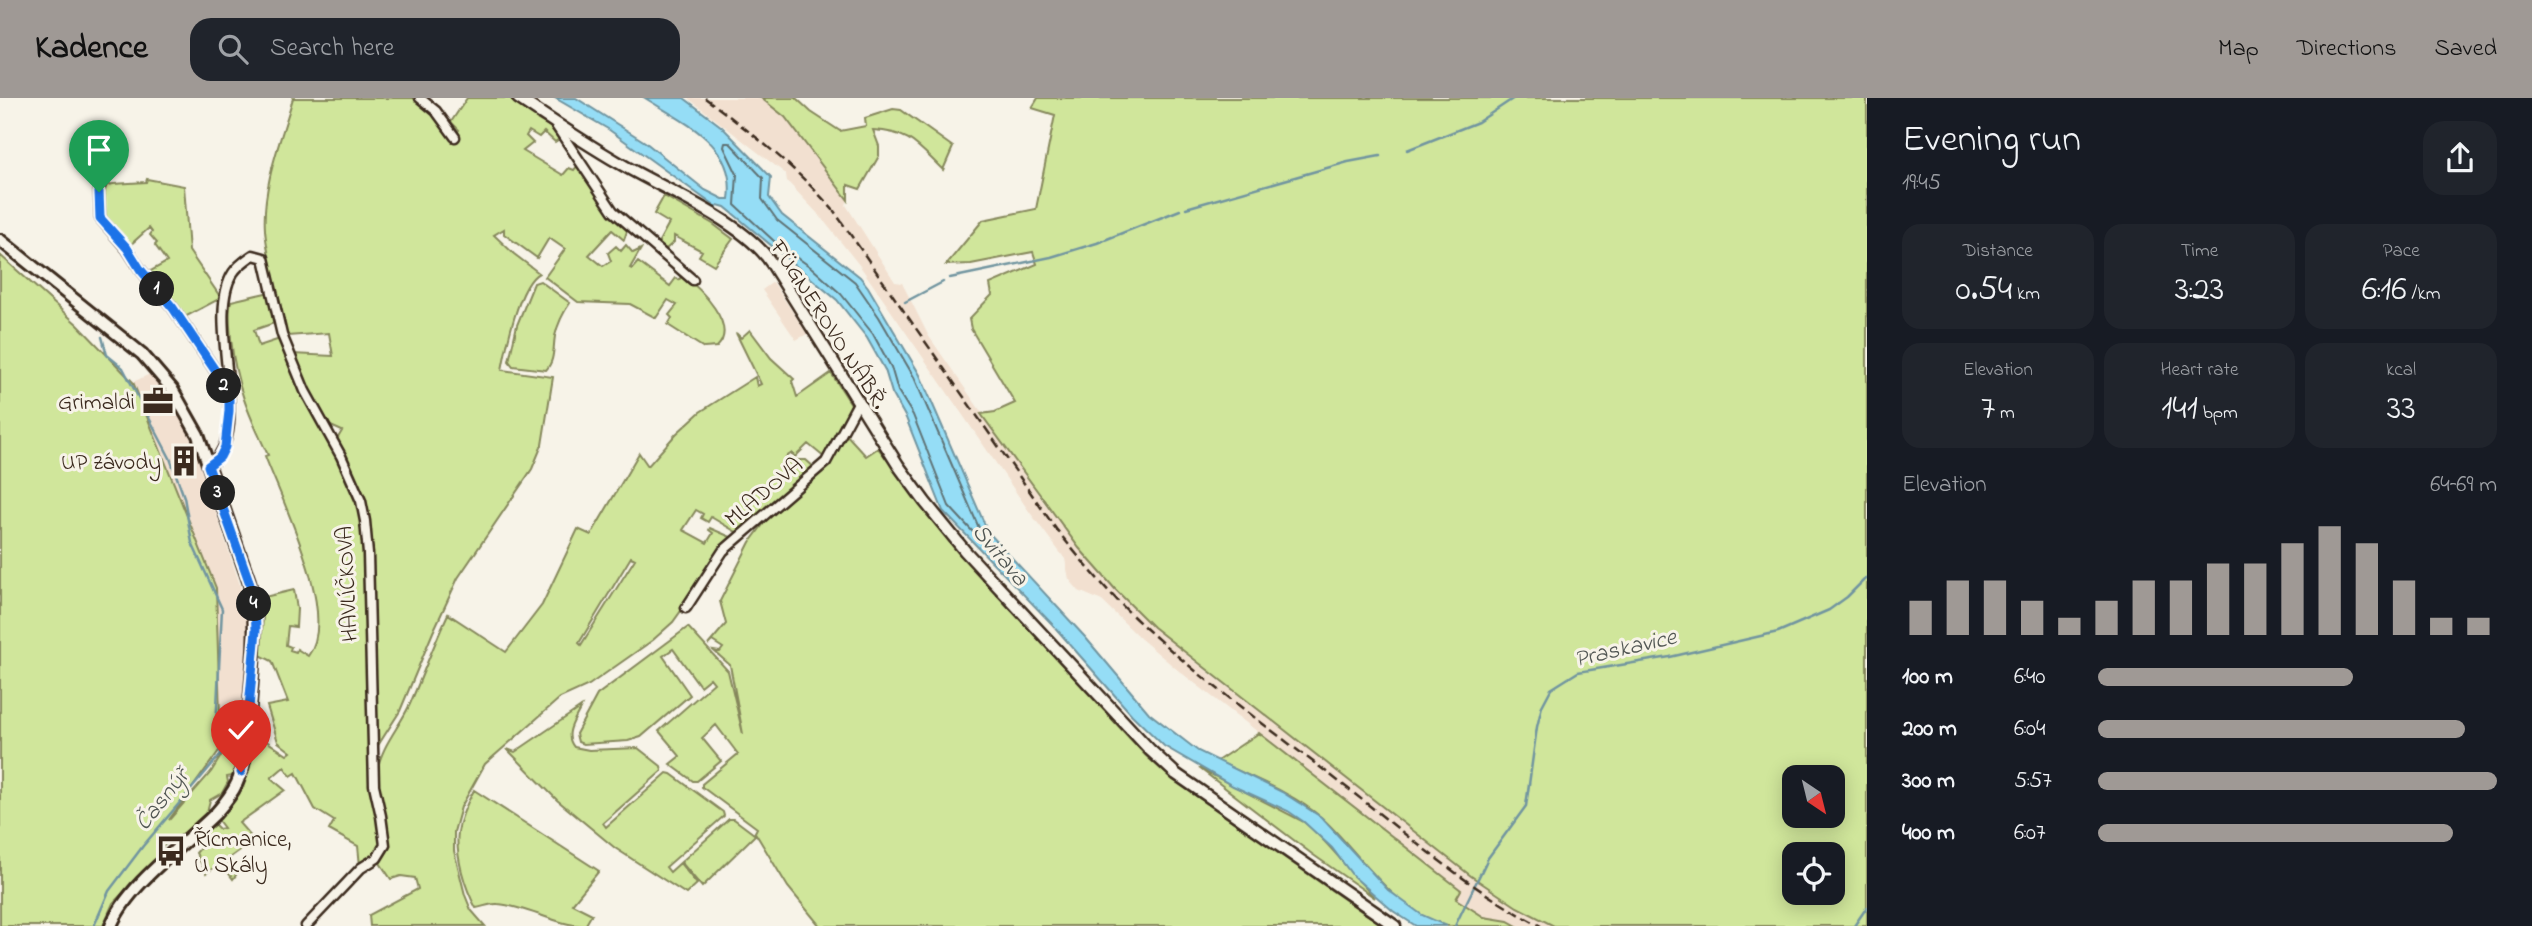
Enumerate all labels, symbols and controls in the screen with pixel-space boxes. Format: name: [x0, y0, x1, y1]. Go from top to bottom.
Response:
search box: [190, 18, 680, 81]
text: Kadence: [35, 25, 148, 73]
icon: search: [214, 30, 252, 68]
text: Search here: [270, 30, 394, 68]
text: Map: [2218, 32, 2259, 67]
text: Directions: [2297, 32, 2396, 67]
text: Saved: [2434, 32, 2497, 67]
text: Evening run: [1902, 113, 2081, 169]
pin: [69, 120, 129, 192]
button: share: [2423, 121, 2497, 195]
icon: arrive: [80, 131, 118, 169]
text: 19:45: [1902, 167, 1941, 200]
street label: FÜGNEROVO NÁBŘ.: [760, 233, 896, 417]
text: Distance: [1963, 238, 2033, 265]
text: Time: [2181, 238, 2218, 265]
text: Pace: [2383, 238, 2420, 265]
text: 0.54: [1956, 265, 2012, 316]
text: 3:23: [2175, 265, 2224, 316]
text: 6:16: [2362, 265, 2407, 316]
pin: 1: [140, 272, 174, 306]
text: 1: [153, 275, 160, 302]
text: km: [2012, 281, 2040, 308]
text: /km: [2407, 281, 2440, 308]
text: Elevation: [1963, 357, 2033, 384]
text: Heart rate: [2161, 357, 2238, 384]
text: kcal: [2386, 357, 2416, 384]
pin: 2: [206, 368, 242, 404]
text: 2: [219, 372, 228, 399]
office icon: Grimaldi: [141, 384, 175, 418]
text: 7: [1981, 384, 1995, 435]
text: 141: [2161, 384, 2198, 435]
text: 33: [2387, 384, 2416, 435]
place label: Grimaldi: [58, 387, 135, 420]
text: m: [1995, 400, 2015, 427]
text: bpm: [2198, 400, 2238, 427]
building icon: UP závody: [167, 444, 201, 478]
place label: UP závody: [61, 447, 161, 482]
street label: MLADOVA: [718, 450, 811, 536]
text: Elevation: [1902, 469, 1987, 502]
text: 64–69 m: [2430, 469, 2497, 502]
pin: 3: [200, 476, 235, 510]
text: 3: [214, 479, 221, 506]
water label: Svitava: [962, 517, 1036, 595]
street label: HAVLÍČKOVA: [329, 525, 368, 643]
pin: 4: [236, 587, 272, 622]
text: 4: [250, 590, 257, 617]
water label: Praskavice: [1571, 620, 1681, 678]
text: 100 m: [1902, 661, 1953, 694]
text: 6:40: [2014, 661, 2046, 694]
pin: [211, 700, 271, 772]
icon: check: [222, 711, 260, 749]
text: 200 m: [1902, 713, 1957, 746]
text: 6:04: [2014, 713, 2046, 746]
water label: Časnýř: [127, 759, 201, 839]
north arrow: [1782, 765, 1844, 828]
map controls: [1782, 765, 1845, 905]
text: 300 m: [1902, 765, 1955, 798]
text: 5:57: [2014, 765, 2052, 798]
text: 400 m: [1902, 817, 1955, 850]
text: 6:07: [2014, 817, 2046, 850]
place label: Řícmanice, U Skály: [194, 824, 291, 885]
bus stop icon: Řícmanice, U Skály: [154, 834, 188, 868]
button: locate: [1782, 842, 1845, 905]

